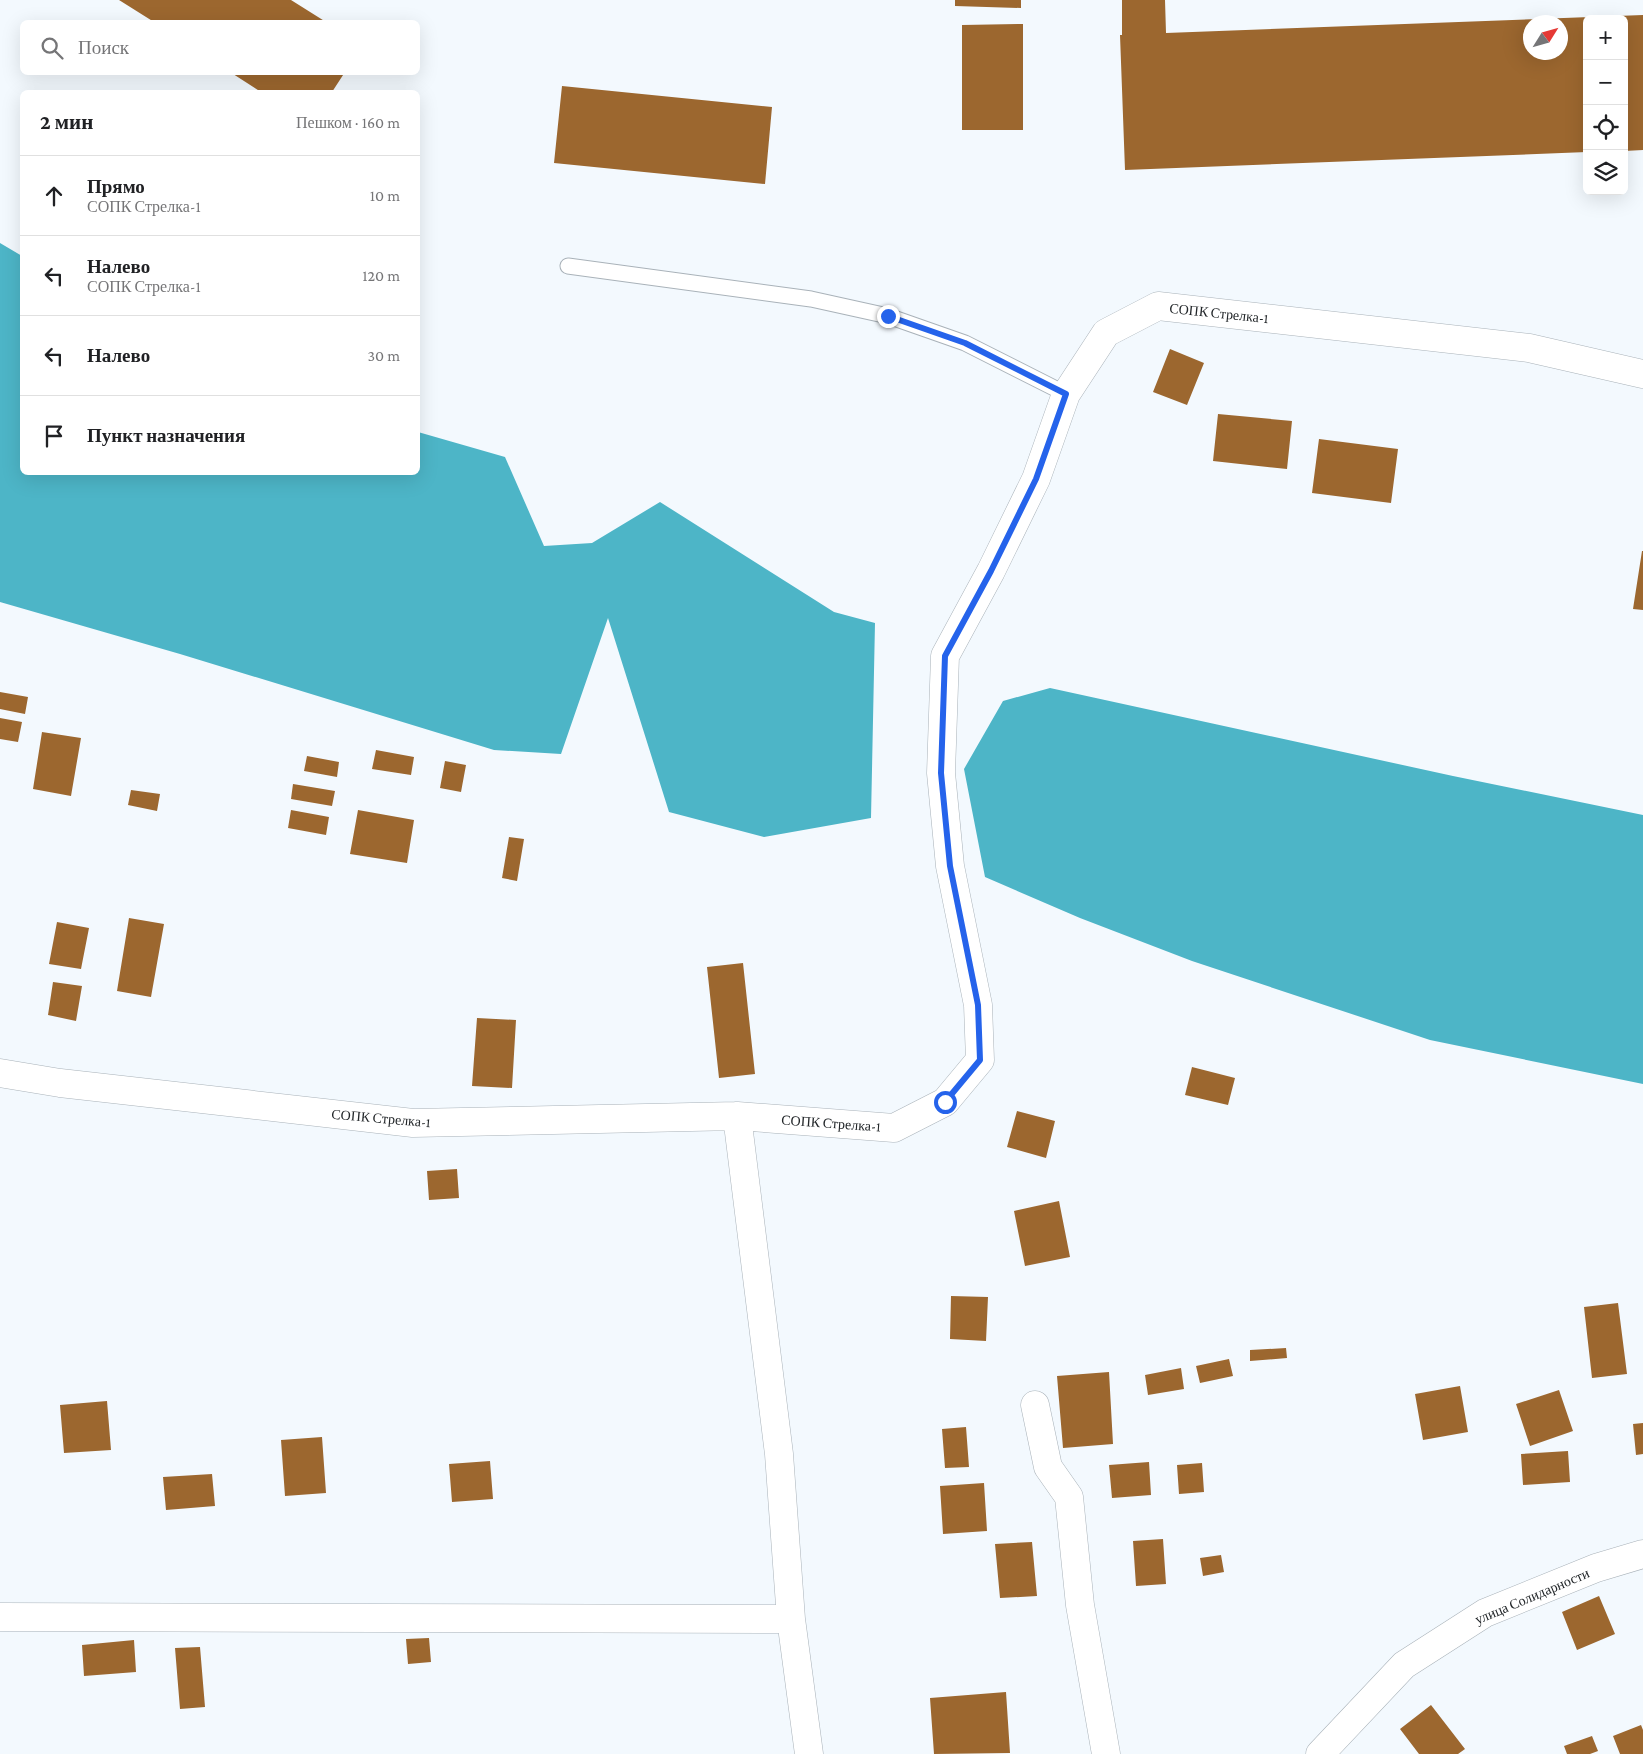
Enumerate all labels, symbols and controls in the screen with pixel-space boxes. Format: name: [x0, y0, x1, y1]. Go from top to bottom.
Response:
north arrow: [1523, 15, 1568, 60]
map controls: [1583, 15, 1628, 195]
button: +: [1583, 15, 1628, 60]
search box: [20, 20, 420, 75]
icon: search: [38, 34, 66, 62]
text: Поиск: [78, 37, 129, 58]
button: −: [1583, 60, 1628, 105]
button: locate: [1583, 105, 1628, 150]
text: 2 мин: [40, 110, 93, 134]
text: Пешком · 160 m: [296, 114, 400, 131]
button: layers: [1583, 150, 1628, 195]
text: Прямо: [87, 176, 145, 197]
icon: ahead: [40, 182, 68, 210]
text: 10 m: [370, 187, 400, 204]
text: СОПК Стрелка-1: [87, 198, 201, 215]
text: Налево: [87, 256, 150, 277]
icon: left: [40, 262, 68, 290]
text: 120 m: [362, 267, 400, 284]
text: СОПК Стрелка-1: [87, 278, 201, 295]
street label: СОПК Стрелка-1: [1169, 300, 1270, 326]
route end: [877, 305, 900, 328]
icon: left: [40, 342, 68, 370]
text: Налево: [87, 345, 150, 366]
text: 30 m: [368, 347, 400, 364]
icon: arrive: [40, 422, 68, 450]
text: Пункт назначения: [87, 425, 245, 446]
route start: [934, 1091, 957, 1114]
street label: СОПК Стрелка-1: [331, 1106, 432, 1130]
street label: СОПК Стрелка-1: [781, 1112, 882, 1134]
street label: улица Солидарности: [1472, 1564, 1592, 1627]

